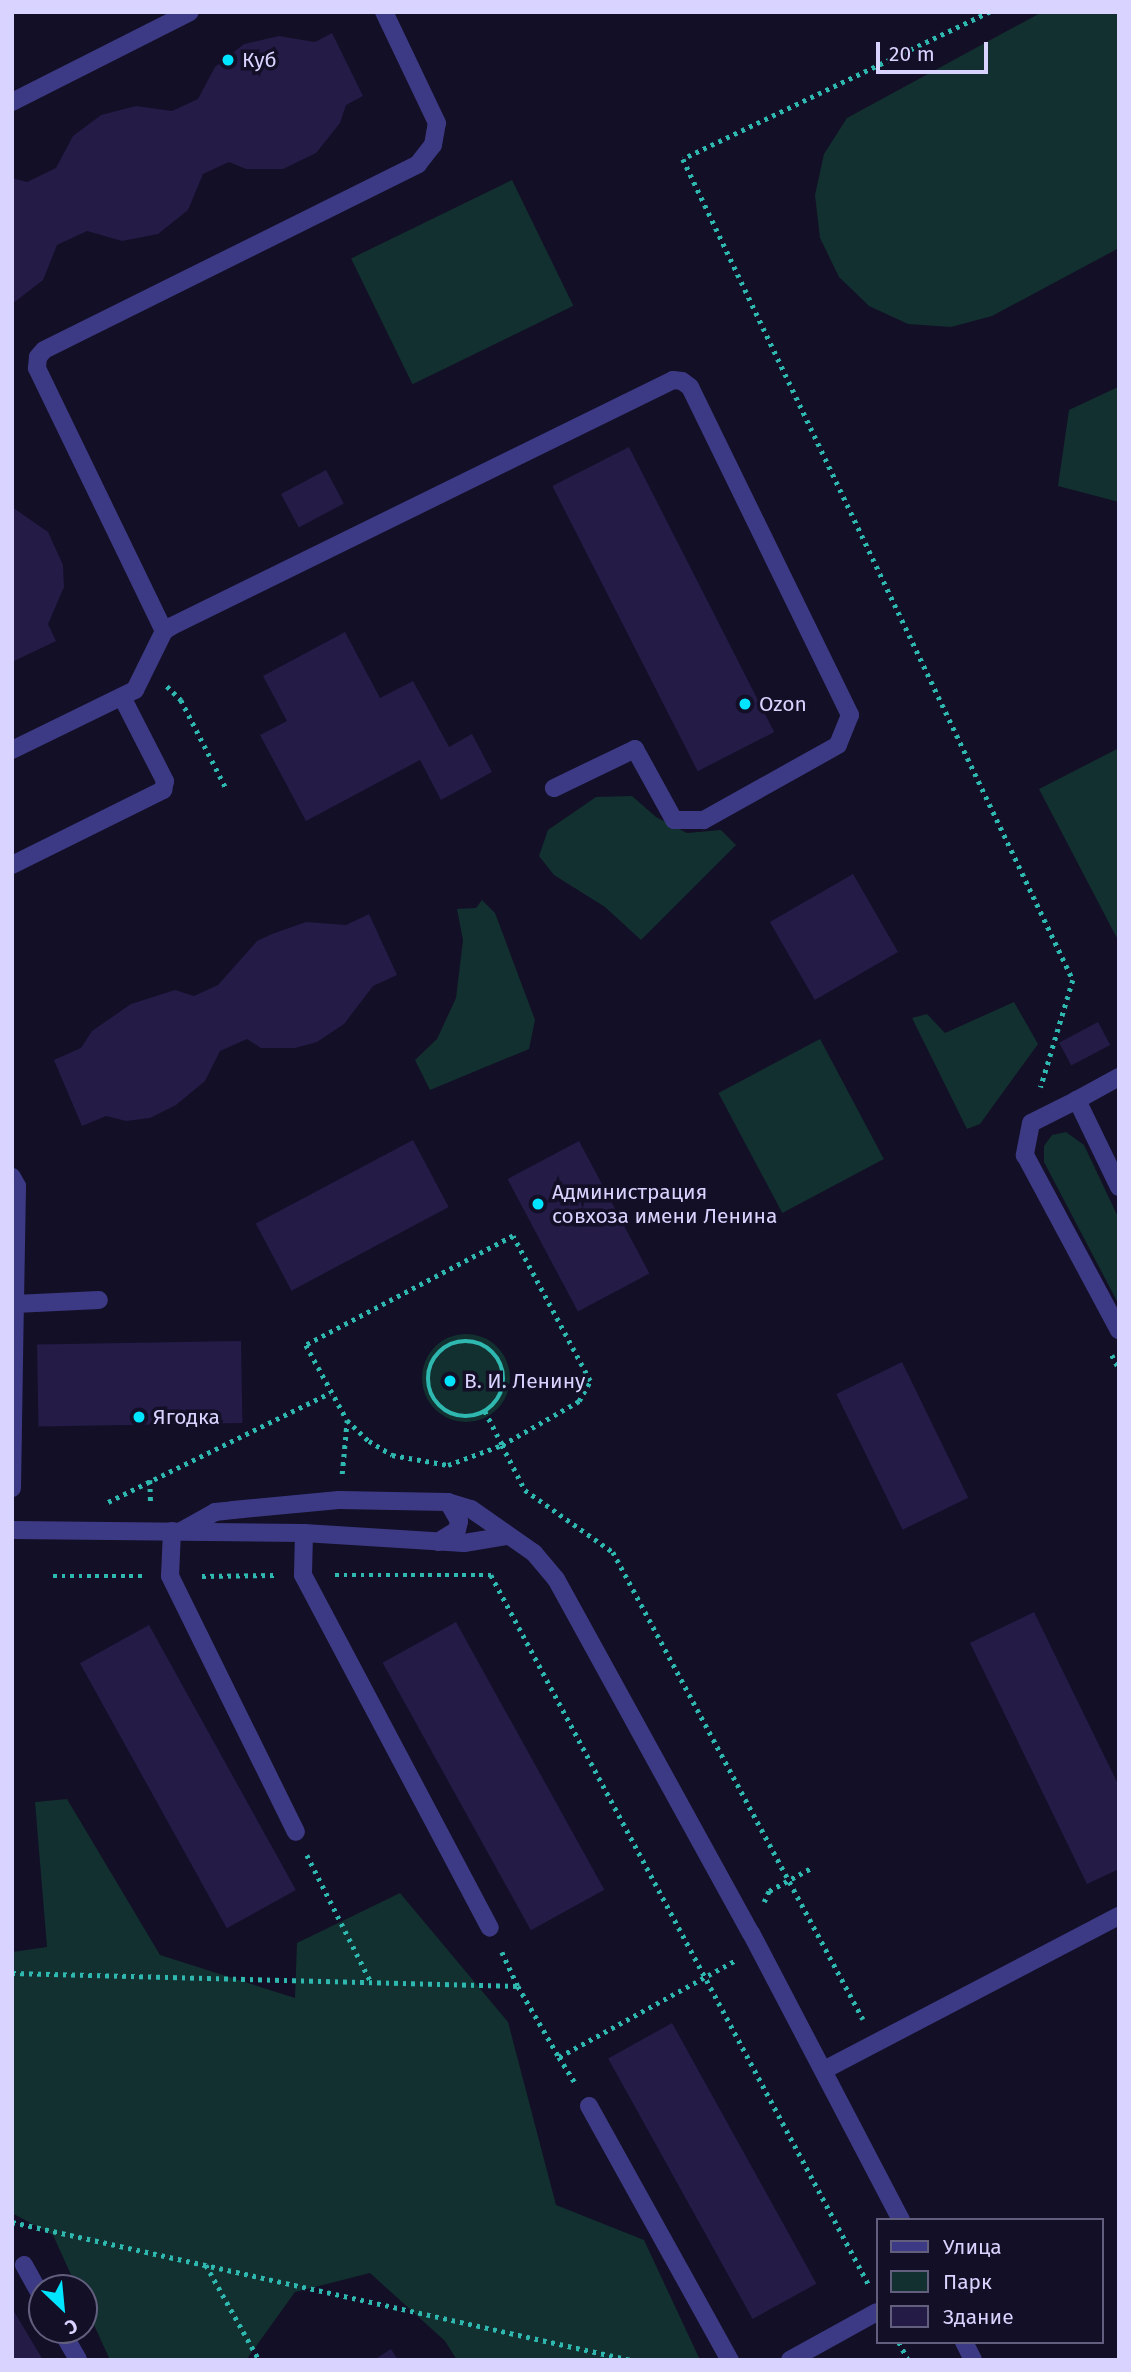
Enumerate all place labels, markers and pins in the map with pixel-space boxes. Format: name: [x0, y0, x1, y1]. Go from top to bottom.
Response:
place label: Куб: [242, 47, 277, 73]
marker: Куб: [220, 52, 236, 68]
place label: Ozon: [759, 691, 807, 717]
marker: Ozon: [737, 696, 753, 712]
place label: Администрация совхоза имени Ленина: [552, 1179, 777, 1229]
marker: Администрация совхоза имени Ленина: [530, 1196, 546, 1212]
place label: В. И. Ленину: [464, 1368, 585, 1394]
marker: В. И. Ленину: [442, 1373, 458, 1389]
place label: Ягодка: [153, 1404, 220, 1430]
marker: Ягодка: [131, 1409, 147, 1425]

